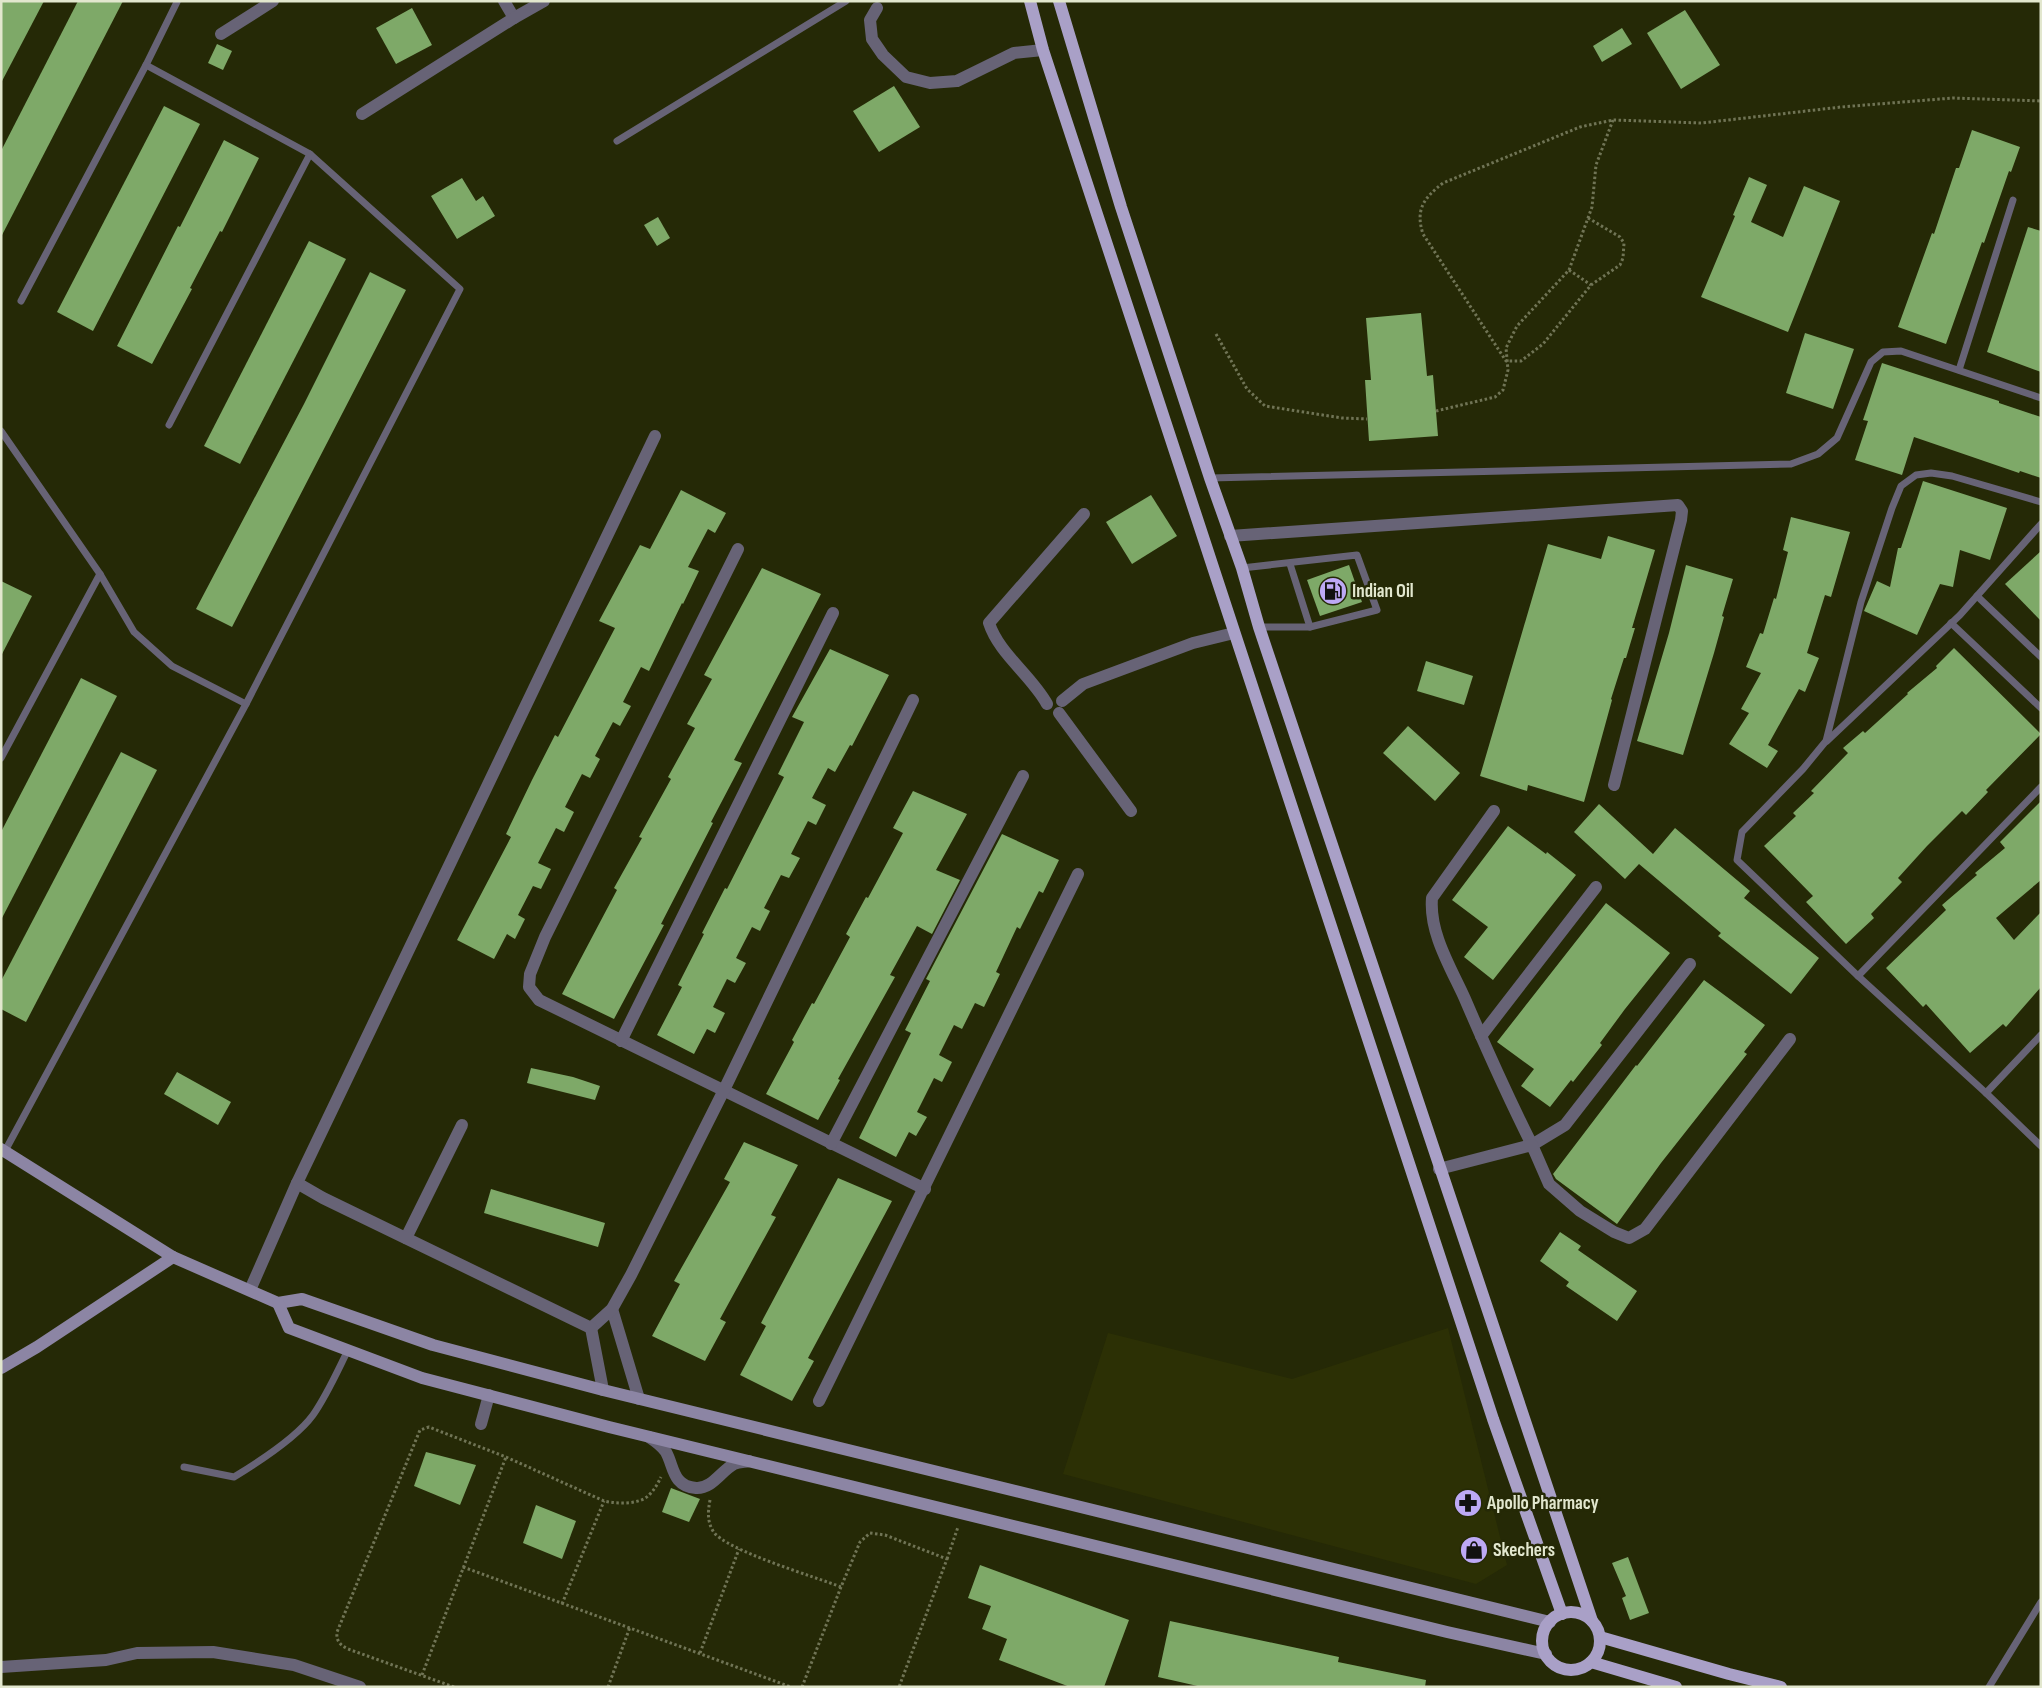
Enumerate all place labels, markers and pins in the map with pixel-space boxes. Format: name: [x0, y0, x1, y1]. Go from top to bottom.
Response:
fuel station icon: Indian Oil: [1318, 576, 1348, 606]
place label: Indian Oil: [1352, 580, 1414, 603]
pharmacy icon: Apollo Pharmacy: [1453, 1488, 1483, 1518]
place label: Apollo Pharmacy: [1486, 1492, 1599, 1515]
shop icon: Skechers: [1459, 1535, 1489, 1565]
place label: Skechers: [1493, 1539, 1555, 1562]

